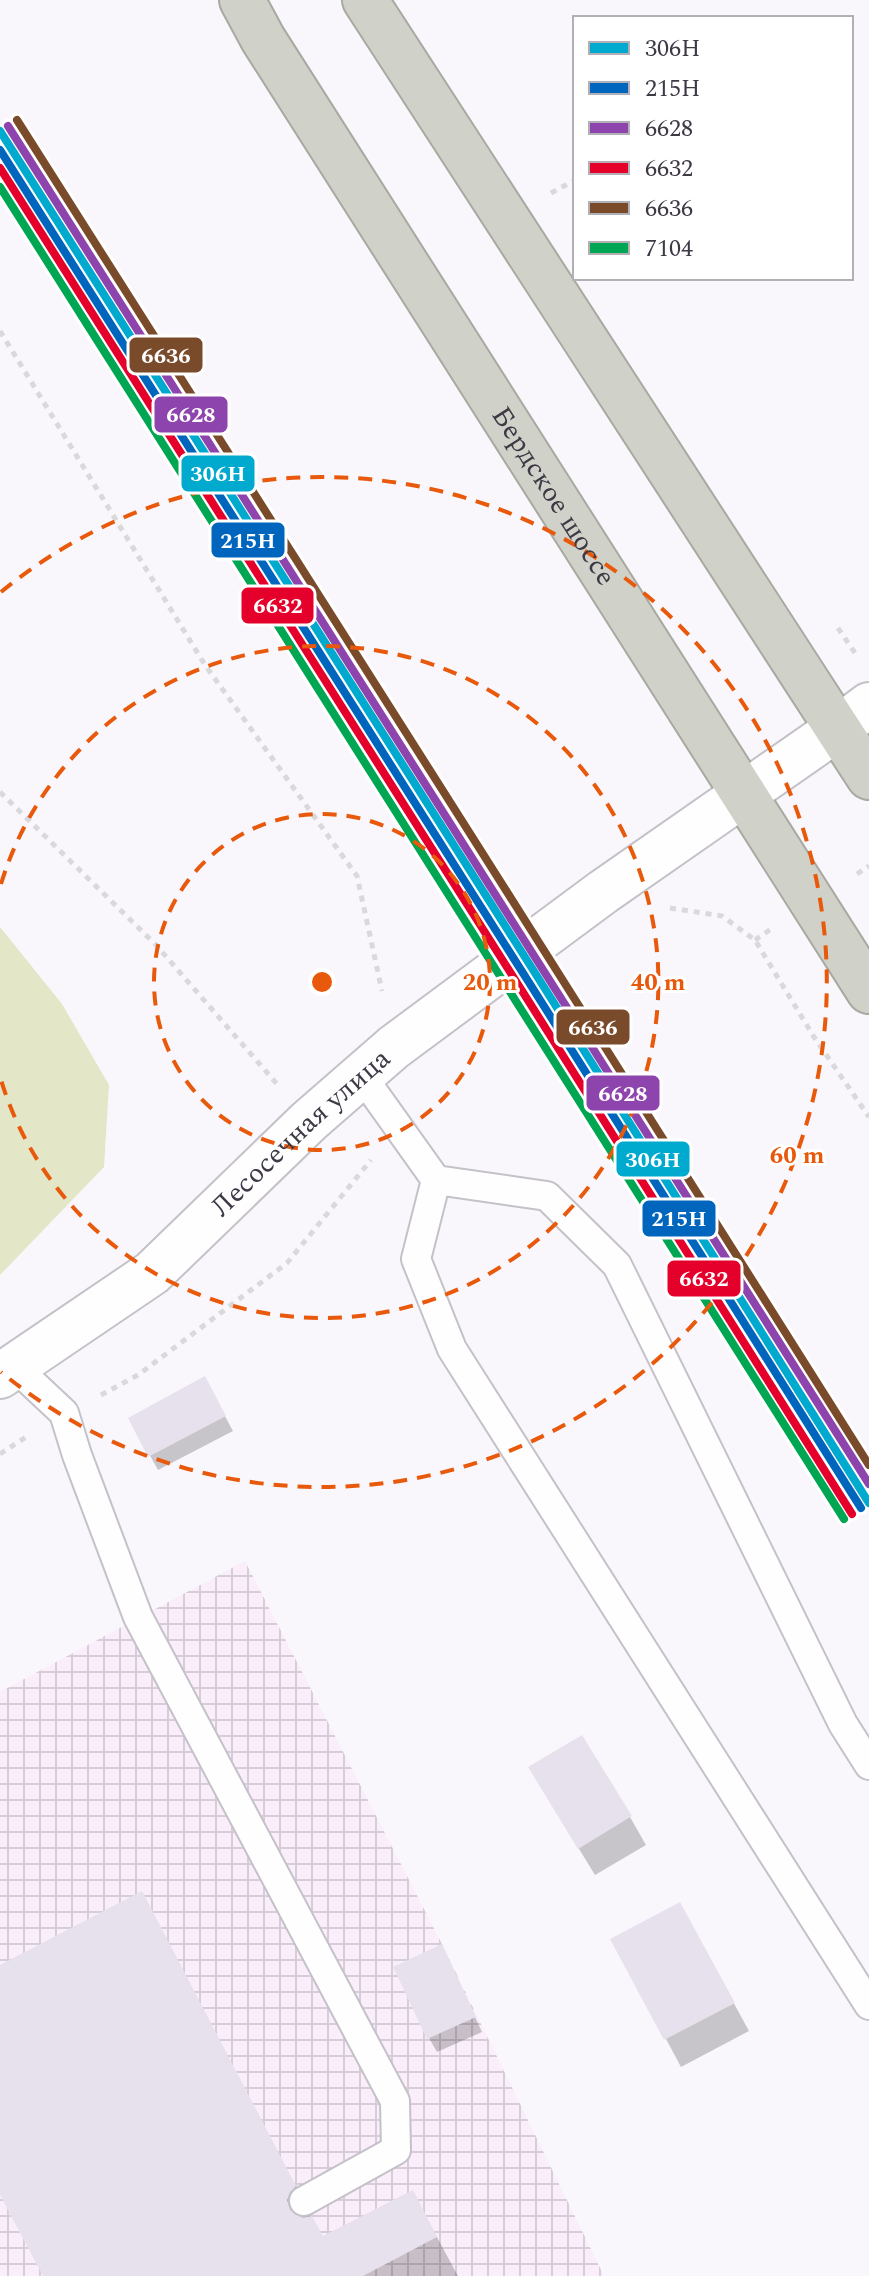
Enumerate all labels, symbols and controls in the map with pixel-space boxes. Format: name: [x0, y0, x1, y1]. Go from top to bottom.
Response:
legend: [573, 16, 853, 280]
text: 306Н: [645, 31, 700, 67]
text: 215Н: [645, 71, 700, 107]
text: 6628: [645, 111, 693, 147]
text: 6632: [645, 151, 693, 187]
text: 6636: [645, 191, 693, 227]
text: 7104: [645, 231, 693, 267]
line badge: 6636: [128, 336, 204, 374]
text: 6636: [141, 340, 191, 373]
line badge: 6628: [153, 395, 229, 434]
street label: Бердское шоссе: [481, 398, 627, 594]
text: 6628: [166, 399, 216, 432]
line badge: 306Н: [180, 454, 256, 493]
text: 306Н: [190, 458, 246, 491]
line badge: 215Н: [210, 521, 286, 559]
text: 215Н: [220, 525, 276, 558]
line badge: 6632: [240, 586, 315, 625]
text: 6632: [253, 590, 303, 623]
text: 20 m: [463, 965, 518, 1001]
text: 40 m: [631, 965, 686, 1001]
centre of rings: [308, 968, 336, 996]
line badge: 6636: [555, 1008, 631, 1046]
text: 6636: [568, 1012, 618, 1045]
street label: Лесосечная улица: [200, 1038, 400, 1227]
line badge: 6628: [585, 1074, 661, 1112]
text: 6628: [598, 1078, 648, 1111]
text: 60 m: [770, 1138, 825, 1174]
line badge: 306Н: [615, 1140, 691, 1178]
text: 306Н: [625, 1144, 681, 1177]
line badge: 215Н: [641, 1199, 717, 1238]
text: 215Н: [651, 1203, 707, 1236]
line badge: 6632: [666, 1259, 742, 1298]
text: 6632: [679, 1263, 729, 1296]

